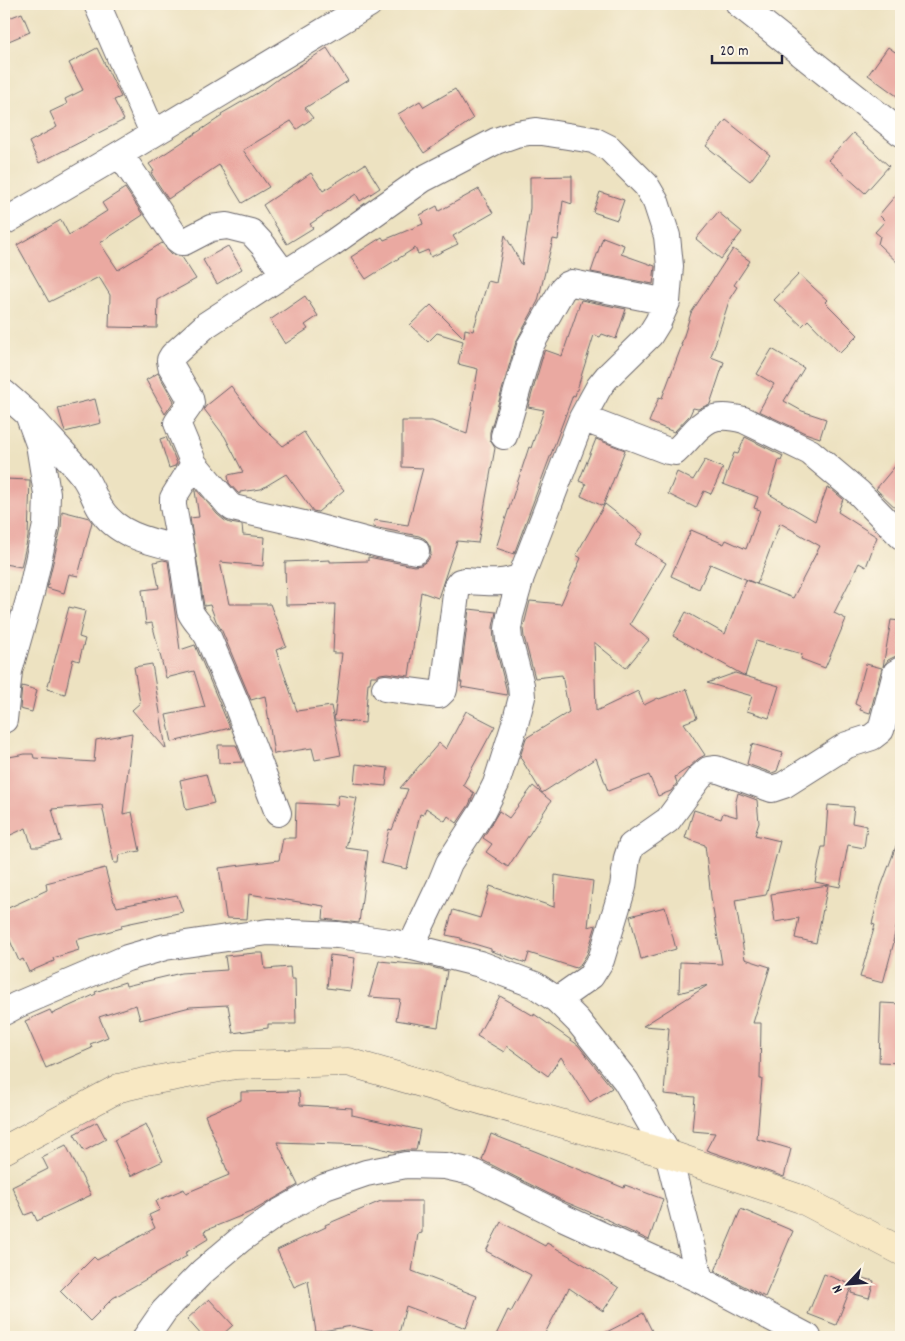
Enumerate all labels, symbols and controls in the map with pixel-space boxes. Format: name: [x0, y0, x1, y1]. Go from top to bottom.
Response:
scale bar: [712, 32, 782, 64]
text: 20 m: [720, 41, 748, 63]
north arrow: [822, 1258, 872, 1308]
text: N: [828, 1281, 849, 1296]

